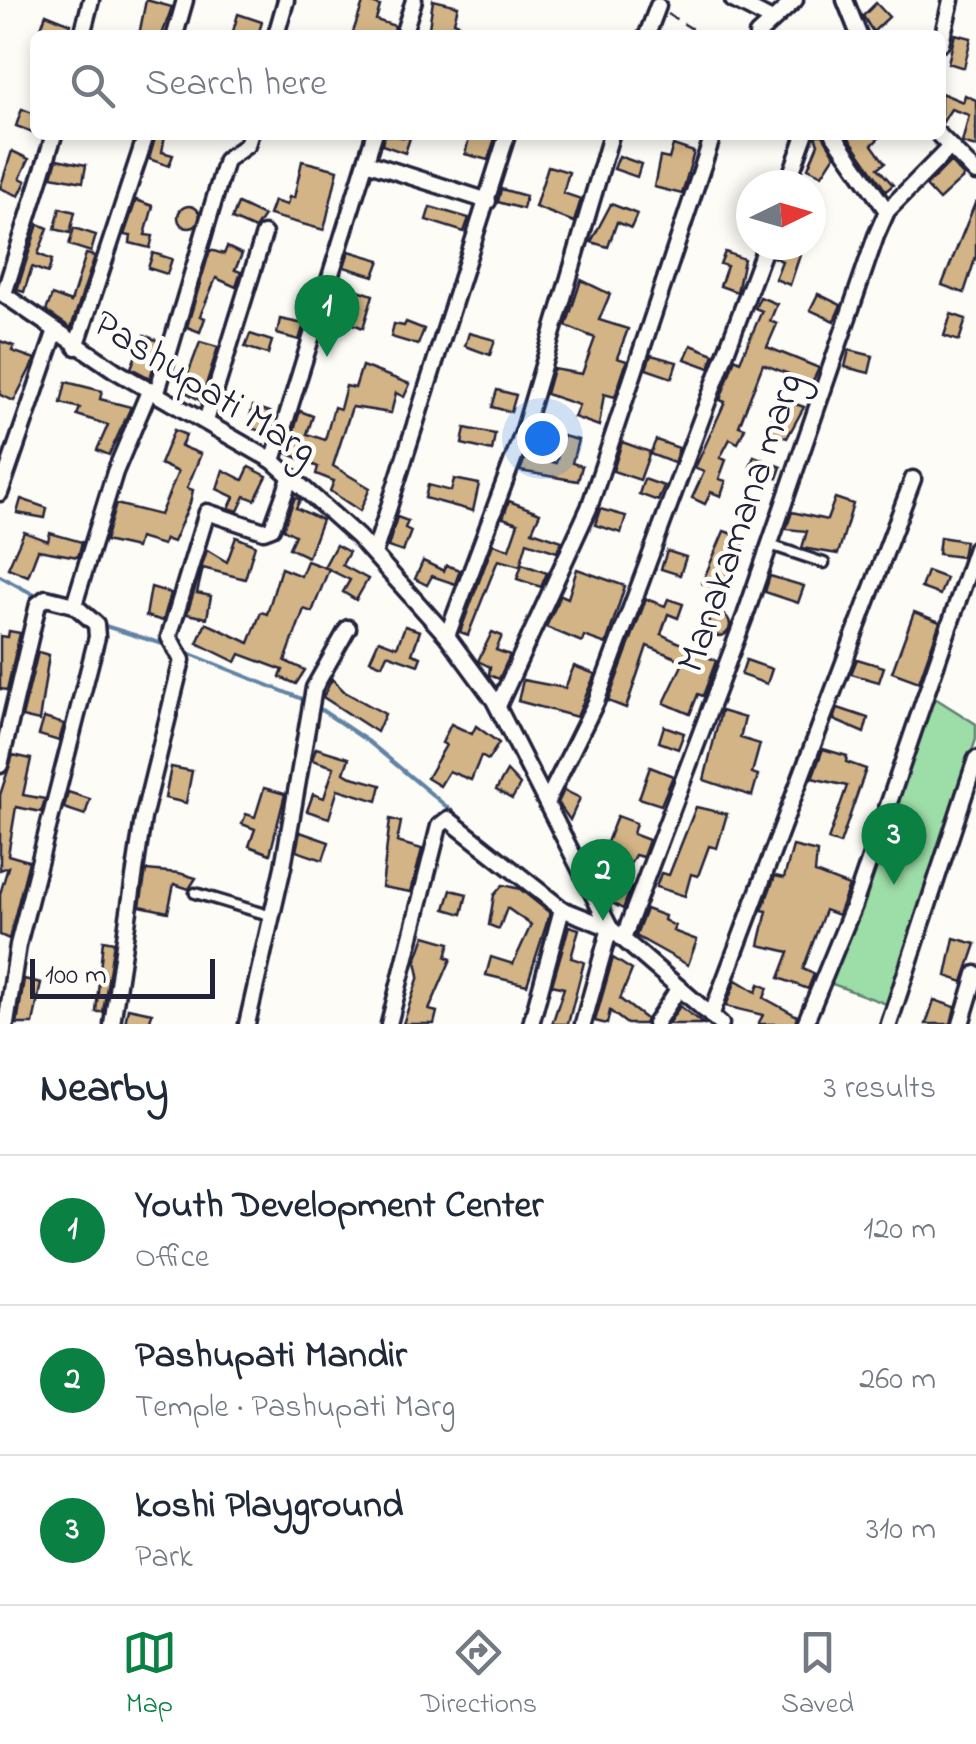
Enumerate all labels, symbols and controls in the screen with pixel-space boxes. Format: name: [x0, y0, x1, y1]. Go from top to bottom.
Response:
search box: [30, 30, 946, 140]
text: Search here: [145, 57, 327, 113]
icon: search: [65, 58, 120, 113]
north arrow: [736, 170, 826, 260]
pin: 1: [294, 274, 360, 357]
street label: Pashupati Marg: [80, 296, 328, 482]
street label: Manakamana marg: [663, 365, 821, 681]
your location: [517, 413, 568, 464]
pin: 3: [862, 802, 926, 885]
pin: 2: [570, 838, 636, 921]
scale bar: [30, 954, 215, 998]
text: 100 m: [45, 956, 107, 997]
text: Nearby: [40, 1059, 168, 1120]
text: 3 results: [824, 1066, 936, 1113]
text: Youth Development Center: [135, 1179, 543, 1235]
text: 1: [67, 1207, 78, 1254]
text: 120 m: [863, 1207, 936, 1254]
text: Office: [135, 1235, 209, 1282]
text: Pashupati Mandir: [135, 1329, 407, 1385]
text: 2: [65, 1357, 80, 1404]
text: 260 m: [859, 1357, 936, 1404]
text: Temple · Pashupati Marg: [135, 1385, 455, 1432]
text: koshi Playground: [135, 1479, 403, 1535]
text: 3: [66, 1507, 79, 1554]
text: 310 m: [866, 1507, 936, 1554]
text: Park: [135, 1535, 193, 1582]
tab: Map: [122, 1625, 177, 1726]
tab: Directions: [421, 1625, 537, 1726]
tab: Saved: [781, 1625, 854, 1726]

